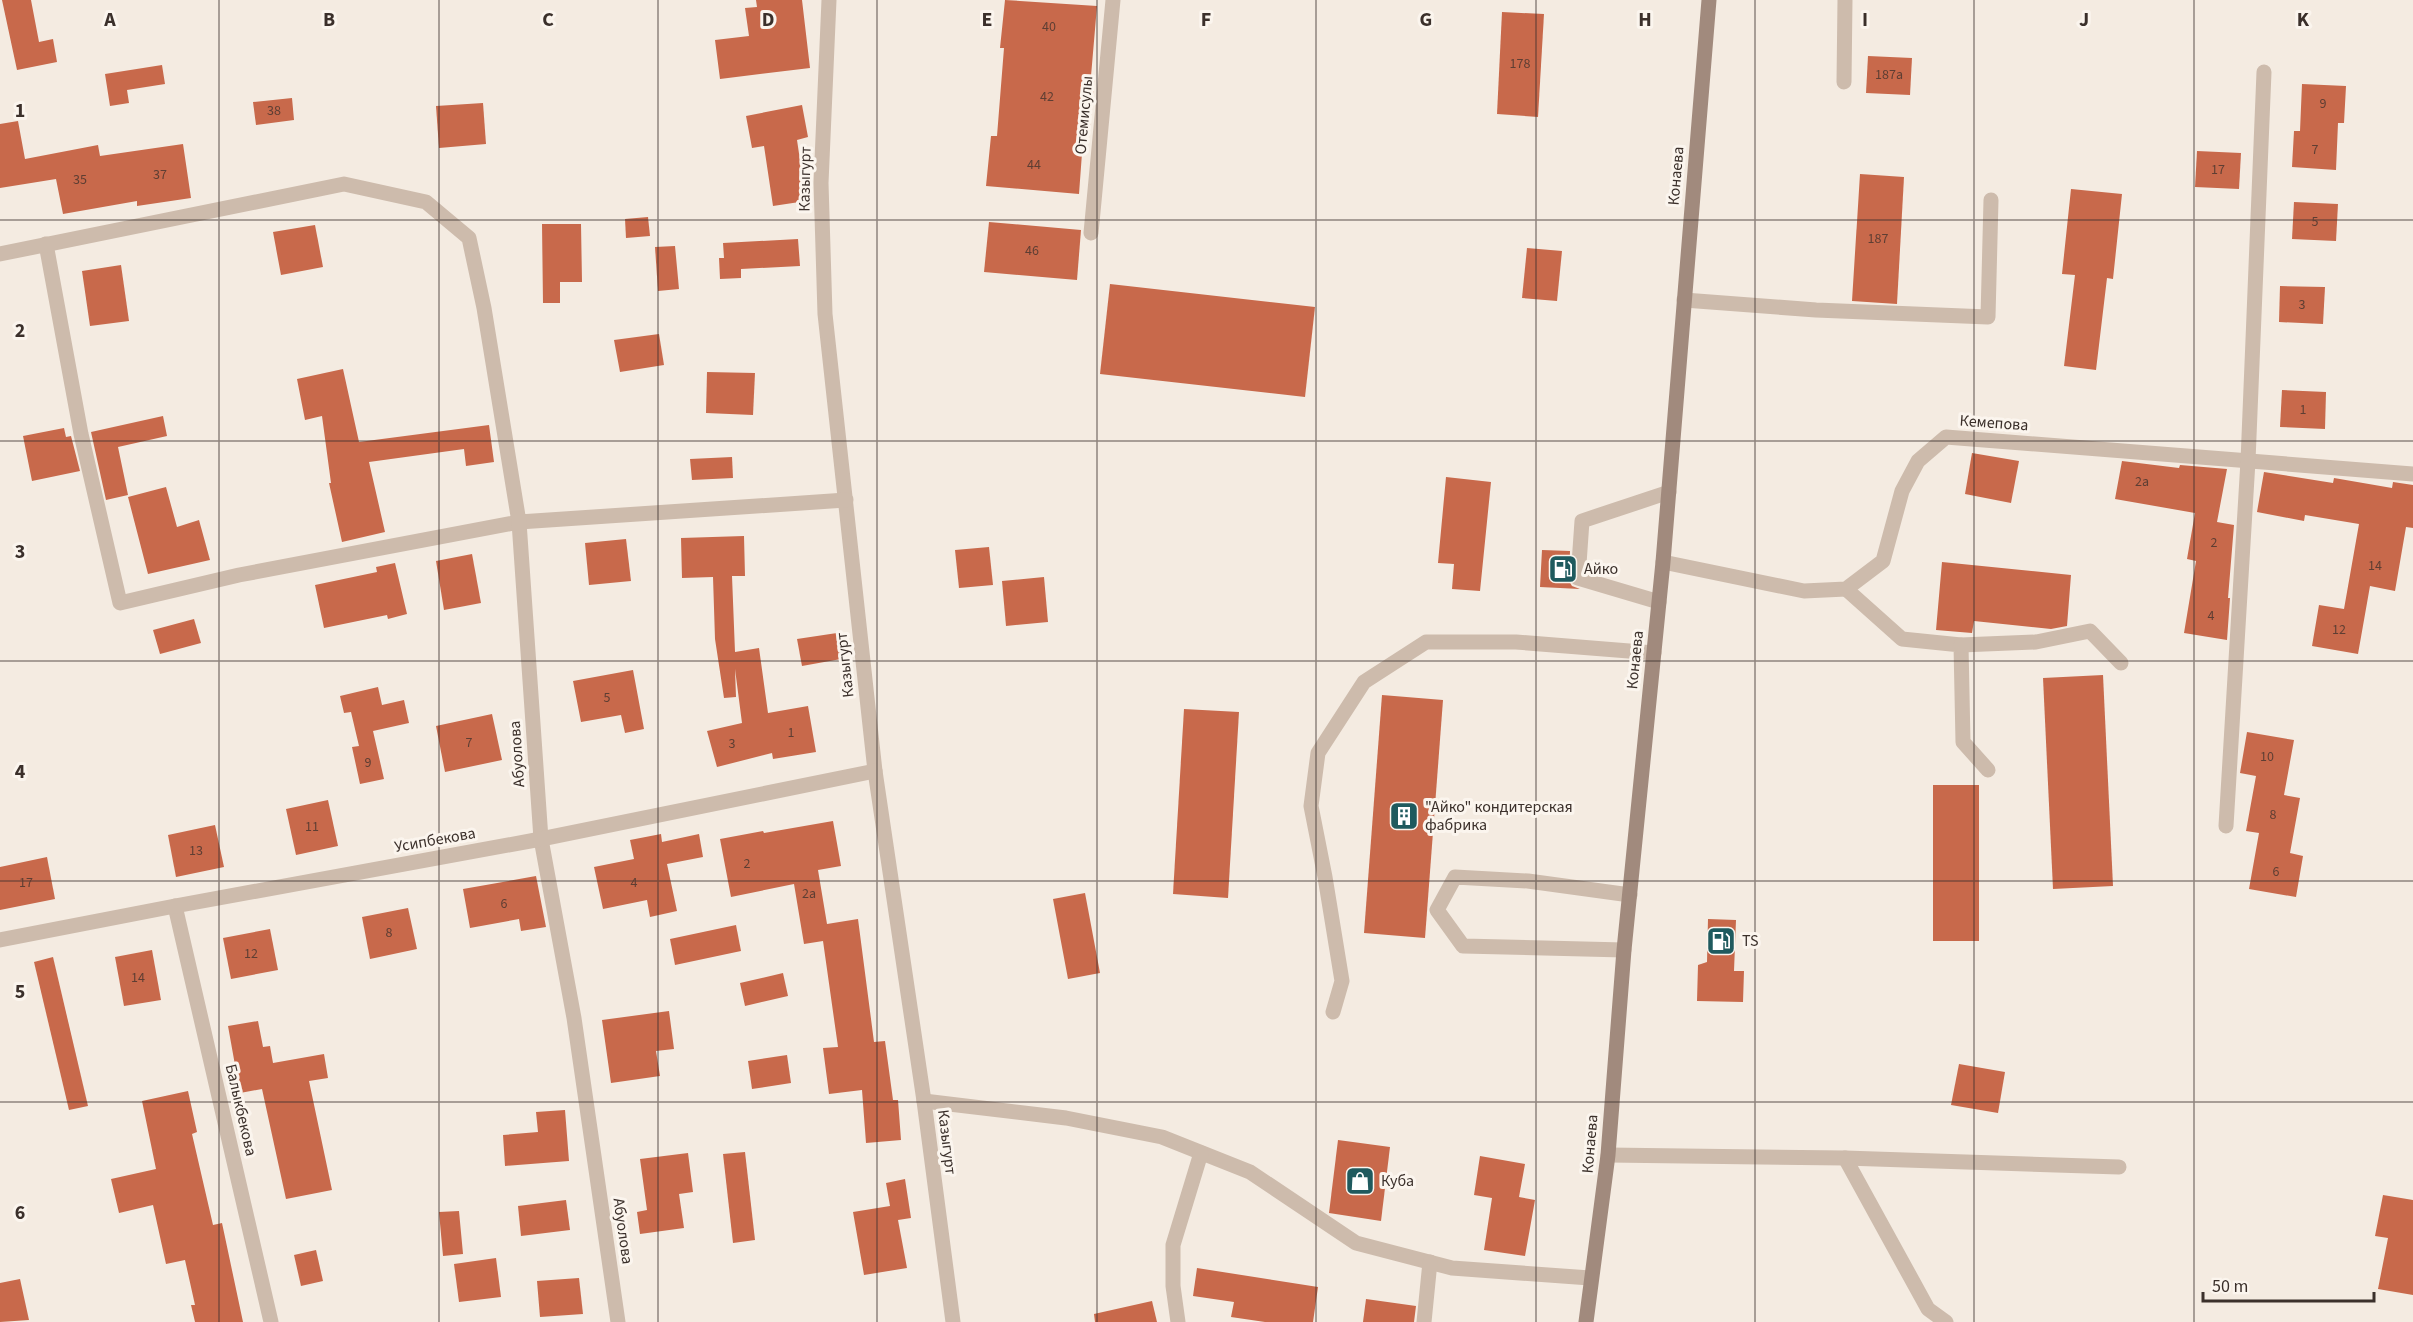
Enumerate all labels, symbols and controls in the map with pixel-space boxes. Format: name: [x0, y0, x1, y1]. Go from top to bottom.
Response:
text: A: [103, 6, 116, 34]
text: B: [323, 6, 335, 34]
text: C: [542, 6, 554, 34]
text: D: [762, 6, 774, 34]
text: E: [982, 6, 992, 34]
text: F: [1201, 6, 1211, 34]
text: G: [1420, 6, 1432, 34]
text: H: [1638, 6, 1652, 34]
text: I: [1862, 6, 1868, 34]
text: J: [2079, 6, 2089, 34]
text: K: [2297, 6, 2310, 34]
house number: 40: [1042, 17, 1056, 37]
house number: 178: [1510, 54, 1530, 74]
house number: 187а: [1875, 65, 1903, 85]
street label: Отемисулы: [1070, 75, 1098, 155]
house number: 42: [1040, 87, 1054, 107]
house number: 9: [2320, 94, 2327, 114]
text: 1: [15, 97, 25, 125]
house number: 38: [267, 101, 281, 121]
house number: 7: [2312, 140, 2319, 160]
street label: Казыгурт: [793, 146, 817, 212]
street label: Конаева: [1662, 146, 1690, 206]
house number: 44: [1027, 155, 1041, 175]
house number: 17: [2211, 160, 2225, 180]
house number: 37: [153, 165, 167, 185]
house number: 35: [73, 170, 87, 190]
house number: 5: [2312, 212, 2319, 232]
house number: 187: [1868, 229, 1888, 249]
house number: 46: [1025, 241, 1039, 261]
house number: 3: [2299, 295, 2306, 315]
text: 2: [15, 317, 25, 345]
house number: 1: [2300, 400, 2307, 420]
street label: Кемепова: [1959, 410, 2029, 436]
house number: 2а: [2135, 472, 2149, 492]
house number: 2: [2211, 533, 2218, 553]
text: 3: [15, 538, 25, 566]
fuel station icon: Айко: [1547, 553, 1579, 585]
house number: 14: [2368, 556, 2382, 576]
place label: Айко: [1584, 558, 1618, 580]
house number: 4: [2208, 606, 2215, 626]
house number: 12: [2332, 620, 2346, 640]
street label: Конаева: [1621, 630, 1649, 690]
street label: Казыгурт: [831, 631, 859, 699]
house number: 5: [604, 688, 611, 708]
street label: Абуолова: [504, 720, 530, 788]
house number: 1: [788, 723, 795, 743]
house number: 7: [466, 733, 473, 753]
house number: 3: [729, 734, 736, 754]
house number: 10: [2260, 747, 2274, 767]
house number: 9: [365, 753, 372, 773]
text: 4: [15, 758, 26, 786]
place label: "Айко" кондитерская фабрика: [1425, 796, 1573, 836]
building icon: "Айко" кондитерская фабрика: [1388, 800, 1420, 832]
house number: 8: [2270, 805, 2277, 825]
house number: 11: [305, 817, 319, 837]
street label: Усипбекова: [393, 822, 477, 858]
house number: 13: [189, 841, 203, 861]
house number: 2: [744, 854, 751, 874]
house number: 6: [2273, 862, 2280, 882]
house number: 17: [19, 873, 33, 893]
house number: 4: [631, 873, 638, 893]
house number: 2а: [802, 884, 816, 904]
house number: 6: [501, 894, 508, 914]
house number: 8: [386, 923, 393, 943]
fuel station icon: TS: [1705, 925, 1737, 957]
place label: TS: [1742, 930, 1759, 952]
house number: 12: [244, 944, 258, 964]
house number: 14: [131, 968, 145, 988]
text: 5: [15, 978, 25, 1006]
street label: Балыкбекова: [220, 1062, 262, 1158]
street label: Казыгурт: [932, 1108, 962, 1176]
street label: Конаева: [1576, 1114, 1604, 1174]
shop icon: Куба: [1344, 1165, 1376, 1197]
place label: Куба: [1381, 1170, 1414, 1192]
street label: Абуолова: [607, 1196, 639, 1266]
text: 6: [15, 1199, 25, 1227]
scale bar: [2203, 1265, 2374, 1303]
text: 50 m: [2212, 1274, 2248, 1299]

